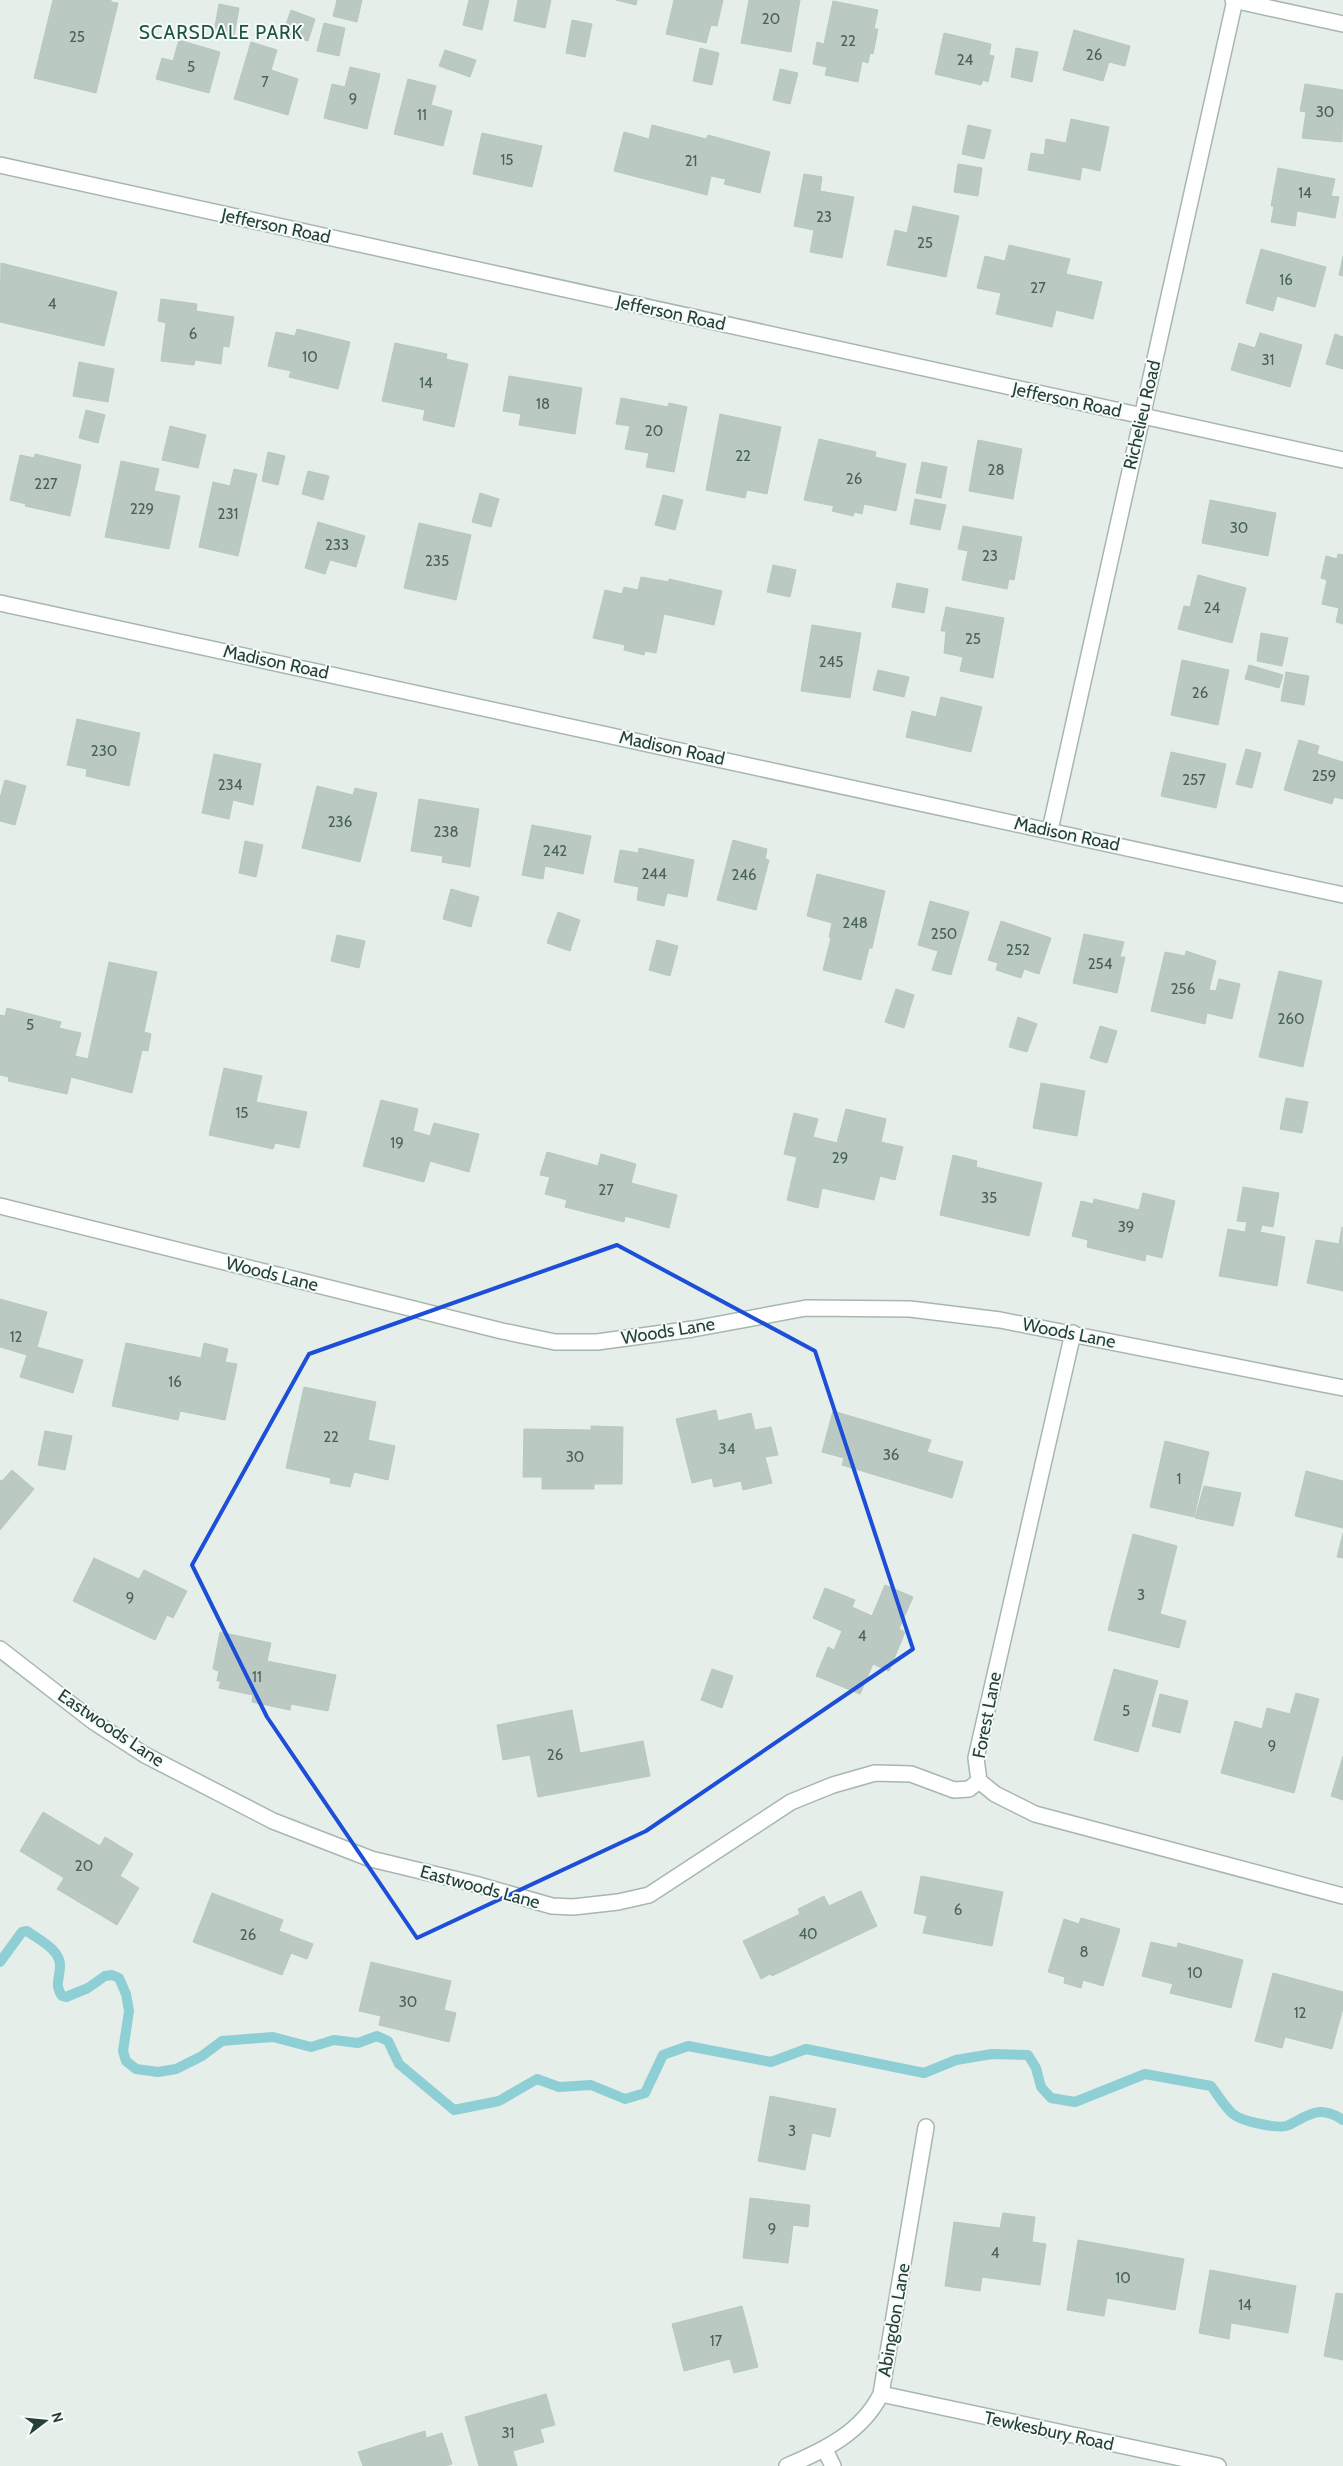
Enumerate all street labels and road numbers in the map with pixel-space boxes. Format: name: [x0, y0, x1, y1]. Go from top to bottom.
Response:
street label: Jefferson Road: [219, 204, 332, 248]
street label: Jefferson Road: [614, 291, 727, 335]
street label: Richelieu Road: [1119, 358, 1165, 472]
street label: Jefferson Road: [1010, 378, 1123, 422]
street label: Madison Road: [221, 640, 331, 684]
street label: Madison Road: [617, 726, 727, 770]
street label: Madison Road: [1012, 812, 1122, 856]
street label: Woods Lane: [223, 1252, 321, 1296]
street label: Woods Lane: [620, 1313, 716, 1349]
street label: Woods Lane: [1020, 1313, 1118, 1353]
street label: Forest Lane: [968, 1670, 1006, 1760]
street label: Eastwoods Lane: [54, 1684, 168, 1772]
street label: Eastwoods Lane: [418, 1860, 542, 1914]
street label: Abingdon Lane: [873, 2262, 915, 2378]
street label: Tewkesbury Road: [982, 2407, 1116, 2455]

